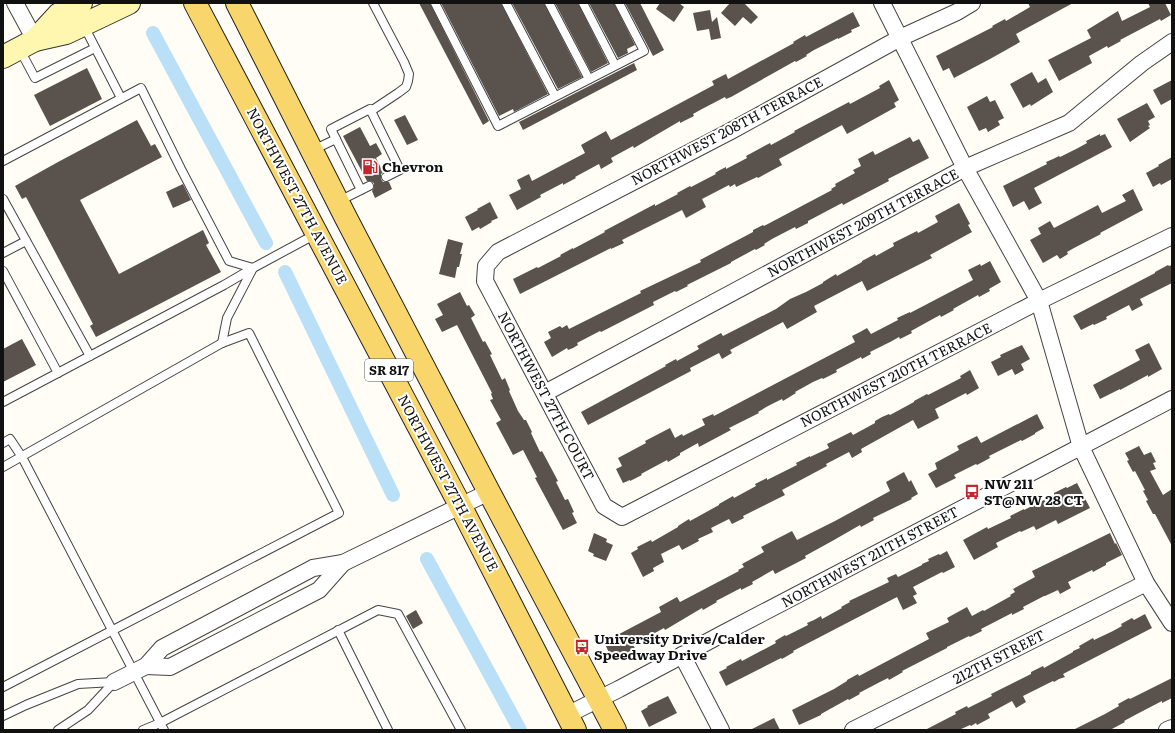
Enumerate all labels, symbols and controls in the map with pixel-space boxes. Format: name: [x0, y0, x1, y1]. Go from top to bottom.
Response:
street label: NORTHWEST 208TH TERRACE: [627, 71, 826, 189]
street label: NORTHWEST 27TH AVENUE: [243, 104, 353, 288]
place label: Chevron: [382, 156, 444, 176]
fuel station icon: Chevron: [361, 158, 379, 176]
street label: NORTHWEST 209TH TERRACE: [763, 163, 962, 281]
street label: NORTHWEST 27TH COURT: [494, 308, 600, 484]
street label: NORTHWEST 210TH TERRACE: [796, 317, 995, 431]
road number: SR 817: [365, 359, 413, 381]
street label: NORTHWEST 27TH AVENUE: [394, 391, 504, 575]
place label: NW 211 ST@NW 28 CT: [984, 473, 1084, 509]
bus stop icon: NW 211 ST@NW 28 CT: [963, 483, 981, 501]
street label: NORTHWEST 211TH STREET: [777, 501, 962, 612]
street label: 212TH STREET: [949, 624, 1048, 688]
place label: University Drive/Calder Speedway Drive: [594, 628, 765, 664]
bus stop icon: University Drive/Calder Speedway Drive: [573, 638, 591, 656]

